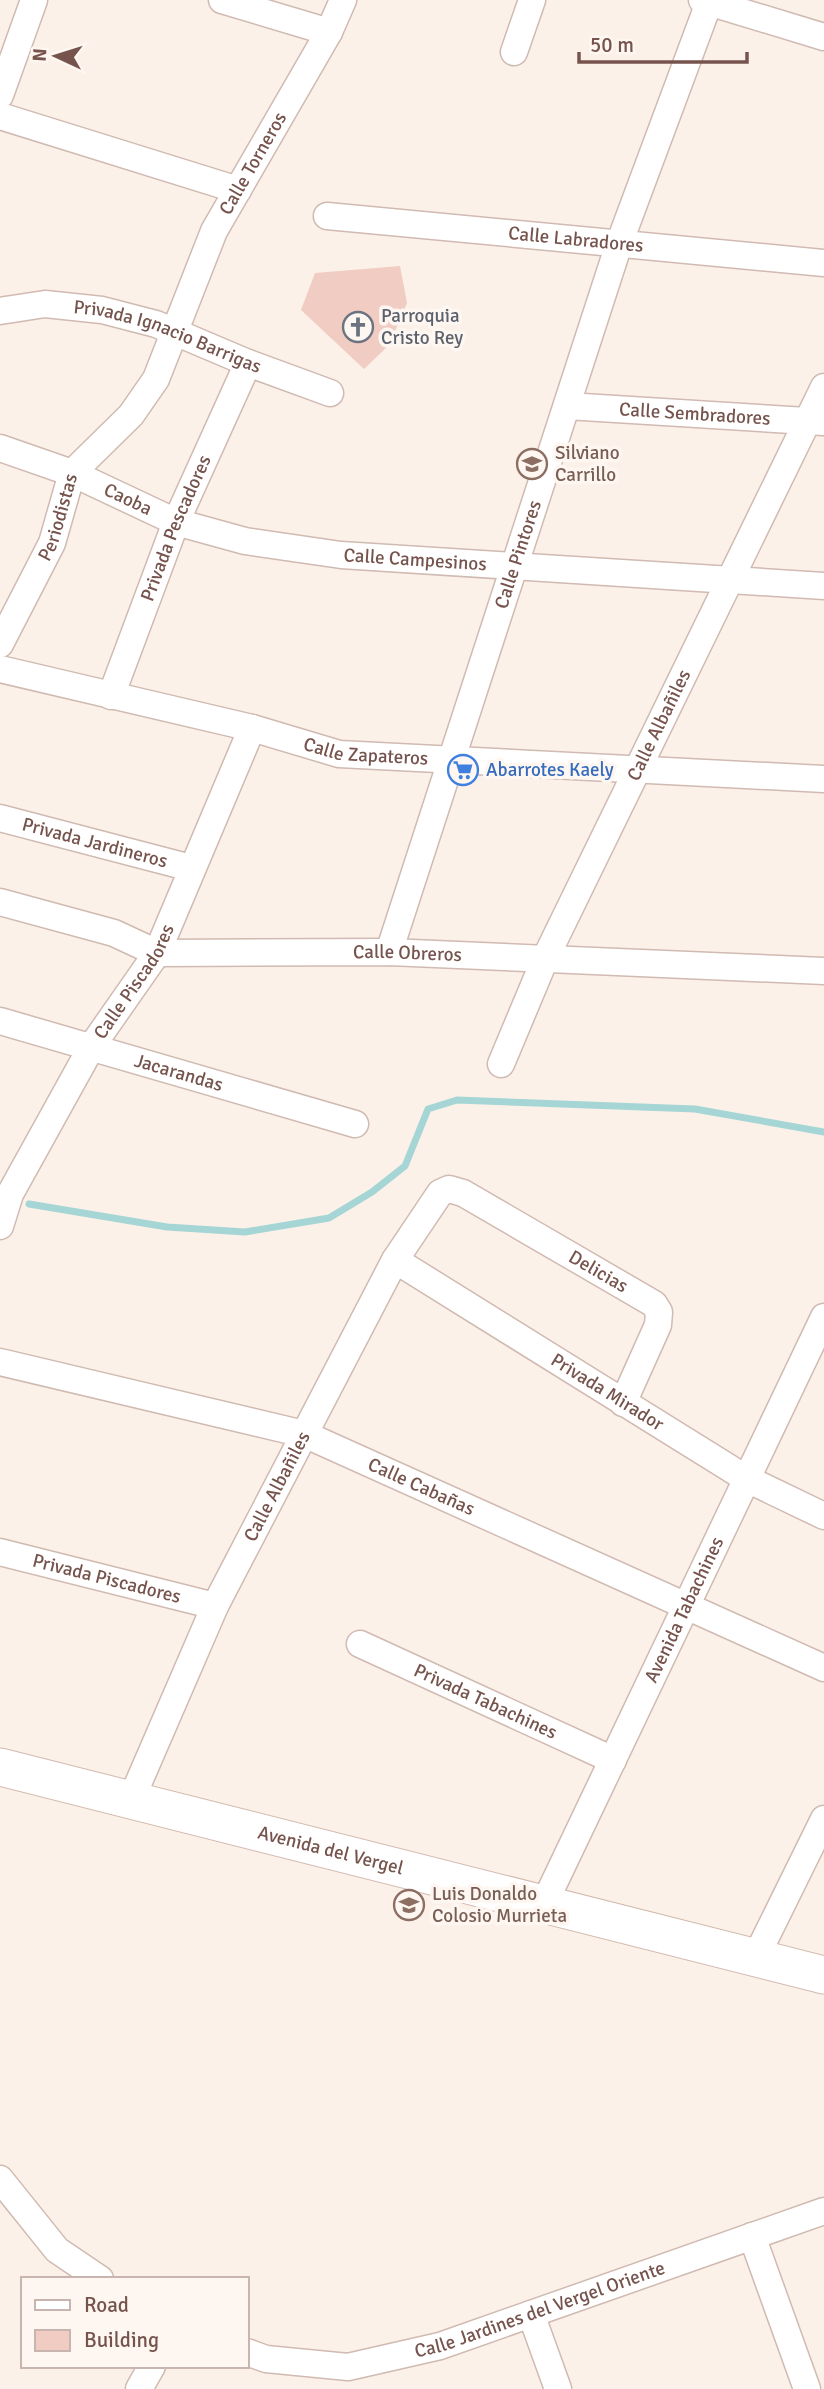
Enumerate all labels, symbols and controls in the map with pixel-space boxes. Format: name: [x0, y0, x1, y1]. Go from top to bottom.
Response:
north arrow: [21, 21, 91, 91]
scale bar: [579, 21, 747, 65]
text: 50 m: [590, 32, 634, 58]
text: N: [28, 47, 52, 62]
street label: Calle Torneros: [214, 108, 292, 219]
street label: Calle Labradores: [507, 221, 645, 258]
street label: Privada Ignacio Barrigas: [72, 295, 264, 379]
place label: Parroquia Cristo Rey: [381, 304, 463, 350]
church icon: Parroquia Cristo Rey: [341, 310, 375, 344]
street label: Calle Sembradores: [618, 397, 771, 431]
place label: Silviano Carrillo: [555, 441, 620, 487]
school or university icon: Silviano Carrillo: [515, 447, 549, 481]
street label: Privada Pescadores: [135, 451, 217, 605]
street label: Periodistas: [33, 471, 83, 565]
street label: Caoba: [100, 478, 156, 521]
street label: Calle Pintores: [489, 497, 547, 612]
street label: Calle Campesinos: [343, 543, 487, 576]
street label: Calle Albañiles: [622, 666, 696, 785]
street label: Calle Zapateros: [301, 732, 429, 771]
supermarket icon: Abarrotes Kaely: [446, 753, 480, 787]
place label: Abarrotes Kaely: [486, 758, 614, 782]
street label: Privada Jardineros: [20, 812, 170, 873]
street label: Calle Piscadores: [88, 921, 180, 1044]
street label: Calle Obreros: [353, 940, 462, 967]
street label: Jacarandas: [132, 1049, 226, 1097]
street label: Delicias: [564, 1245, 632, 1298]
street label: Privada Mirador: [546, 1348, 668, 1436]
street label: Calle Albañiles: [239, 1427, 316, 1546]
street label: Calle Cabañas: [364, 1452, 478, 1521]
street label: Avenida Tabachines: [639, 1533, 729, 1686]
street label: Privada Piscadores: [30, 1549, 183, 1609]
street label: Privada Tabachines: [410, 1658, 561, 1745]
street label: Avenida del Vergel: [255, 1821, 406, 1880]
place label: Luis Donaldo Colosio Murrieta: [432, 1882, 567, 1928]
school or university icon: Luis Donaldo Colosio Murrieta: [392, 1888, 426, 1922]
street label: Calle Jardines del Vergel Oriente: [412, 2256, 668, 2363]
legend: [21, 2277, 248, 2368]
text: Road: [84, 2292, 129, 2318]
text: Building: [84, 2327, 159, 2353]

